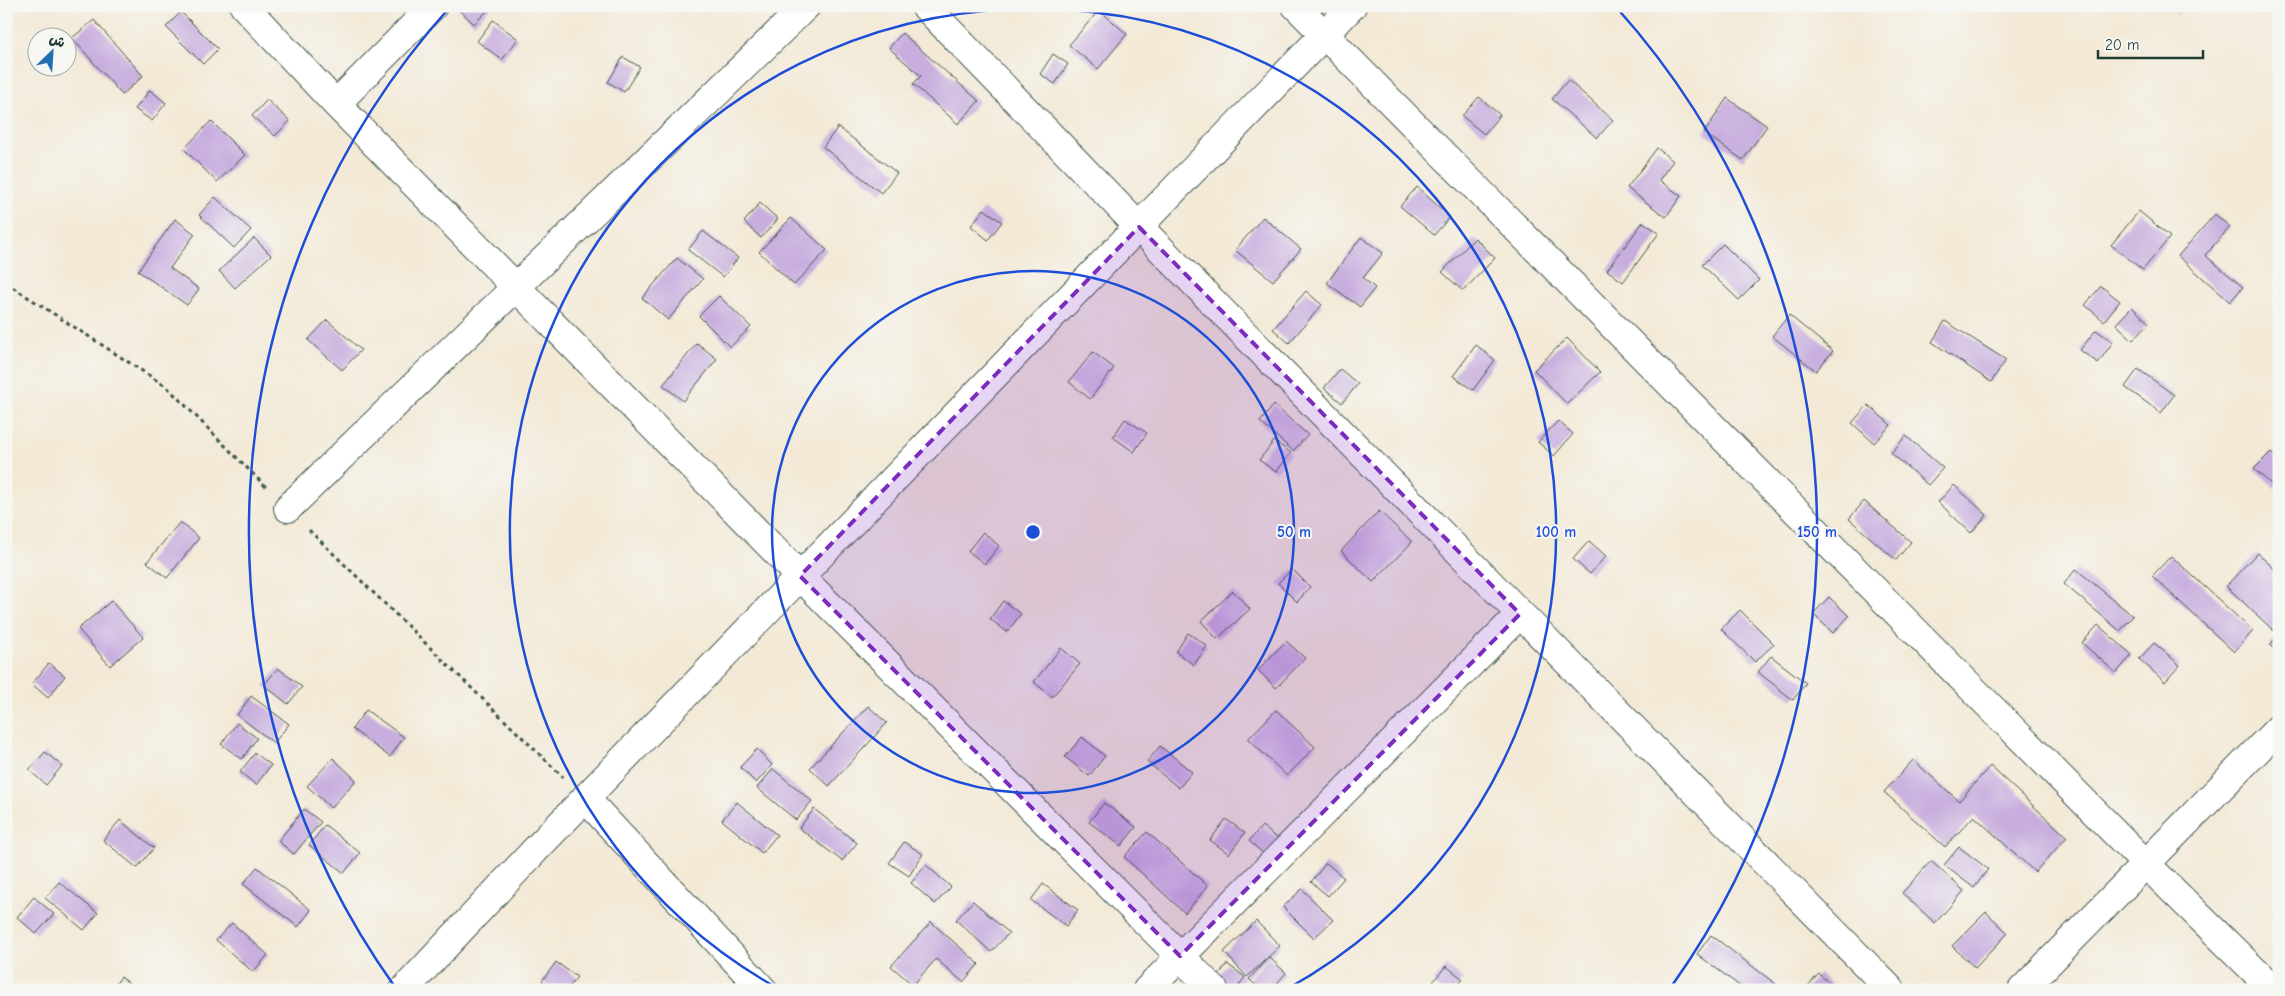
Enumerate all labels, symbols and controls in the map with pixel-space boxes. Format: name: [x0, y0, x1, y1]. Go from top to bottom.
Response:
north arrow: [28, 28, 78, 78]
scale bar: [2098, 28, 2202, 60]
text: ش: [47, 30, 68, 52]
text: 20 m: [2105, 36, 2139, 54]
centre of rings: [1024, 523, 1042, 541]
text: 50 m: [1277, 523, 1311, 541]
text: 100 m: [1536, 523, 1576, 541]
text: 150 m: [1797, 523, 1837, 541]

